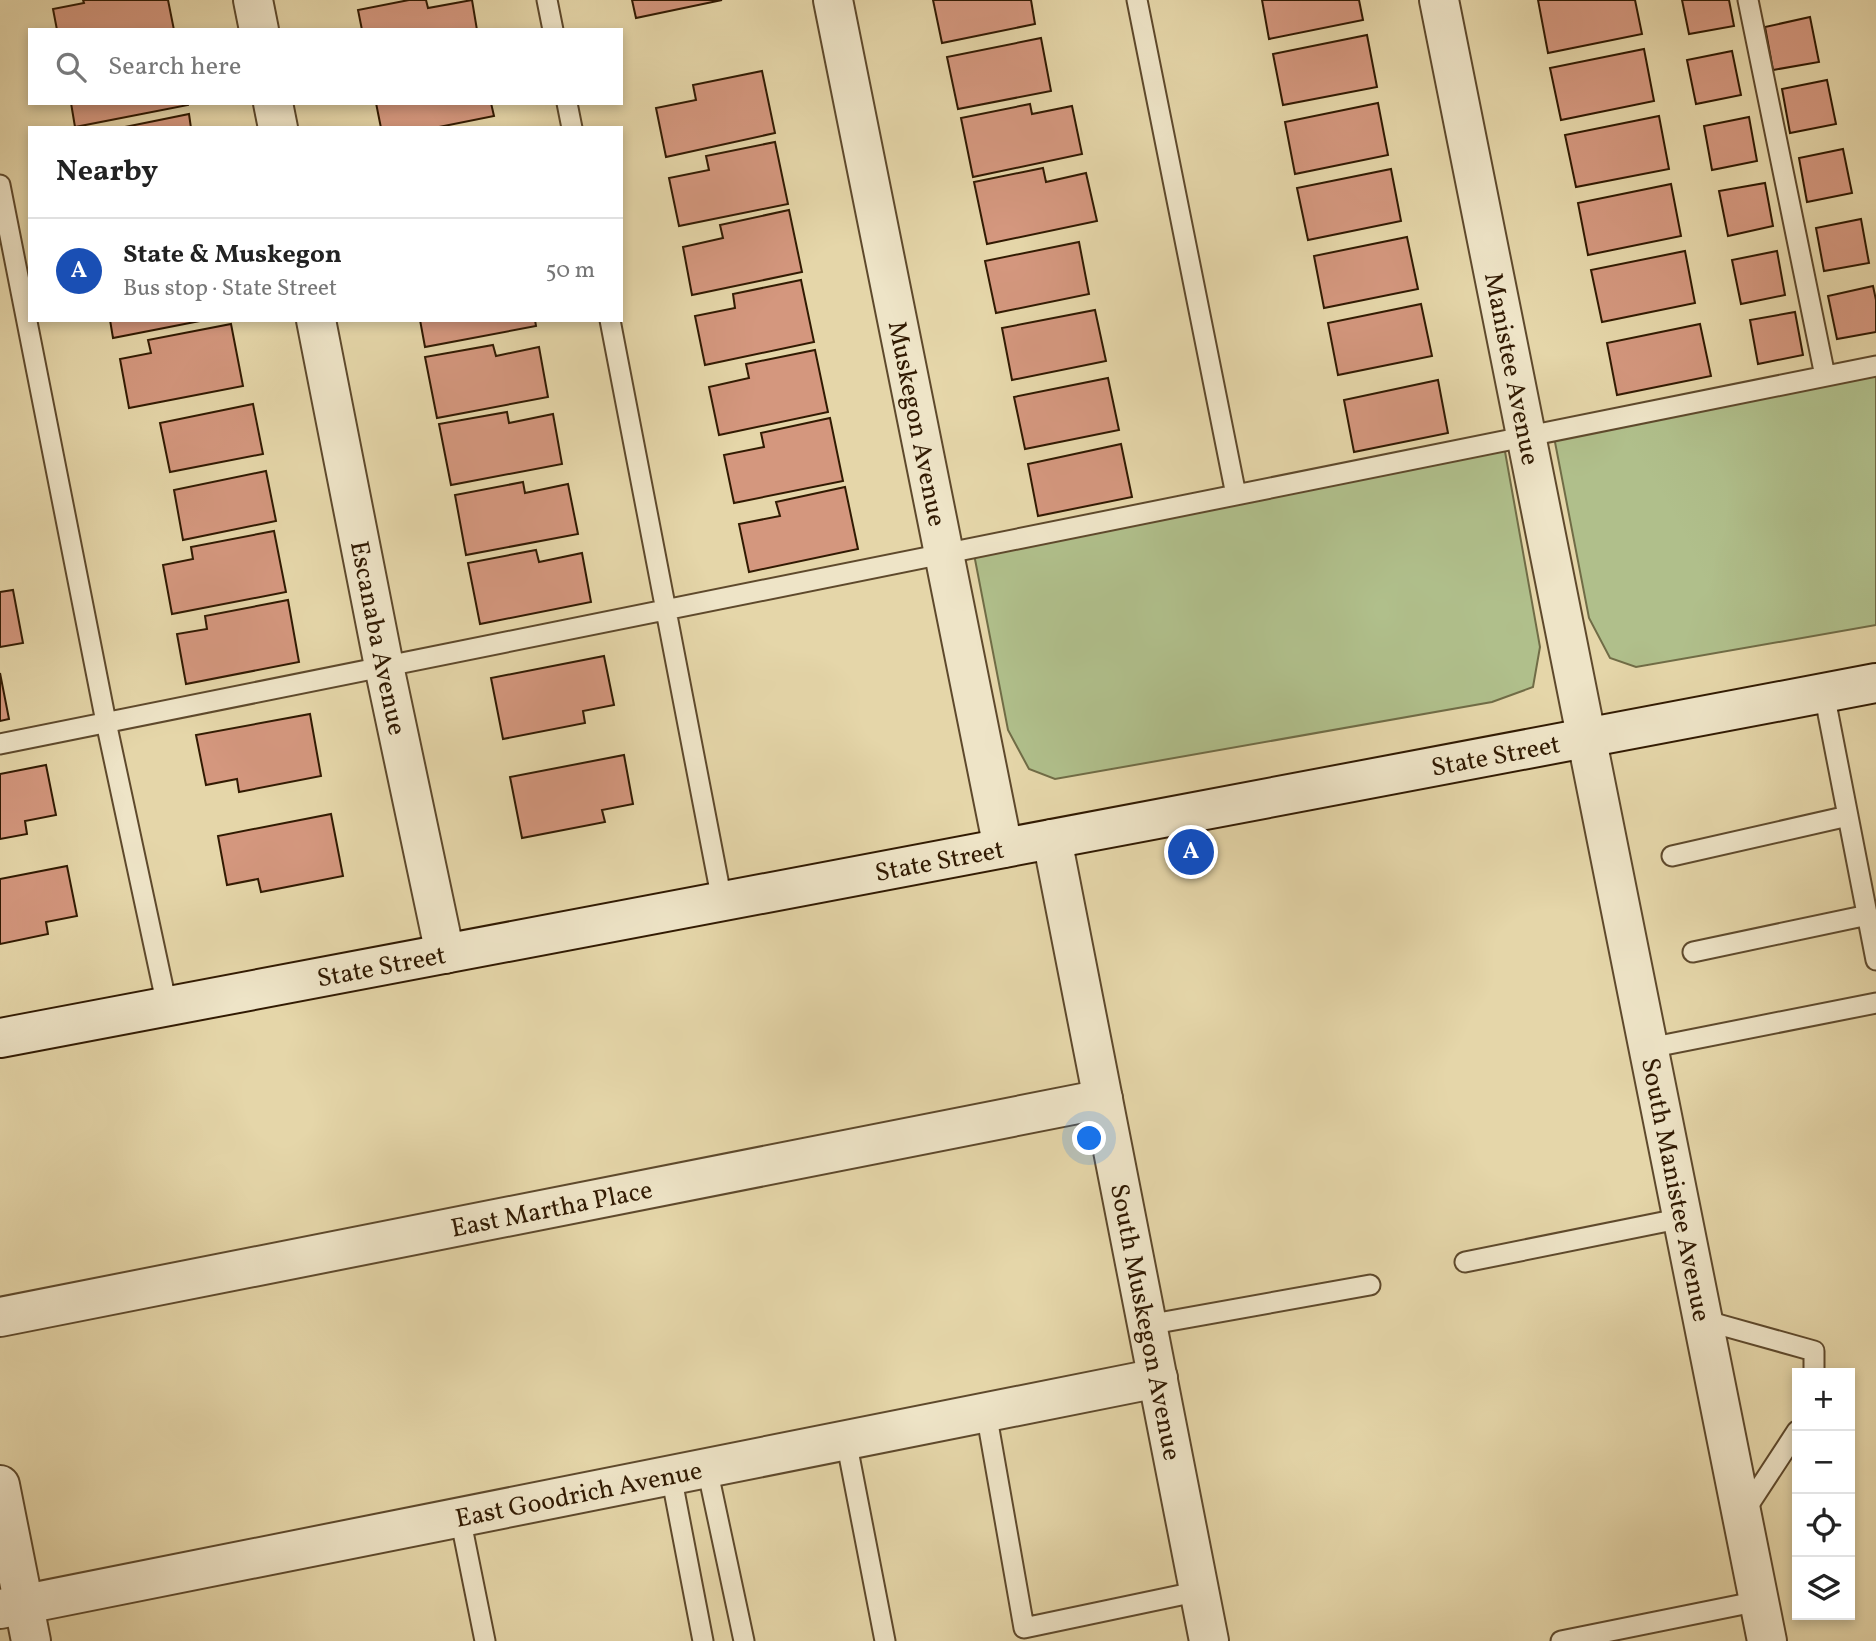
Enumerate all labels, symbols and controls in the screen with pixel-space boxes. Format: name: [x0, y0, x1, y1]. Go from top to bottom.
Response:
search box: [28, 28, 623, 105]
icon: search: [52, 48, 90, 86]
text: Search here: [108, 49, 241, 85]
text: Nearby: [56, 151, 158, 193]
text: State & Muskegon: [123, 237, 342, 273]
text: A: [71, 255, 87, 287]
text: 50 m: [546, 255, 595, 287]
street label: Manistee Avenue: [1474, 270, 1548, 468]
text: Bus stop · State Street: [123, 273, 337, 305]
street label: Muskegon Avenue: [878, 318, 954, 530]
street label: Escanaba Avenue: [340, 538, 414, 739]
street label: State Street: [1428, 727, 1563, 787]
pin: A: [1168, 826, 1214, 878]
street label: State Street: [872, 832, 1007, 892]
street label: State Street: [314, 938, 449, 998]
street label: South Manistee Avenue: [1631, 1055, 1719, 1325]
your location: [1072, 1121, 1106, 1155]
street label: East Martha Place: [448, 1172, 656, 1248]
street label: South Muskegon Avenue: [1100, 1181, 1189, 1464]
map controls: [1792, 1368, 1855, 1620]
button: +: [1792, 1368, 1855, 1431]
button: −: [1792, 1431, 1855, 1494]
street label: East Goodrich Avenue: [452, 1453, 706, 1538]
button: locate: [1792, 1494, 1855, 1557]
button: layers: [1792, 1557, 1855, 1620]

